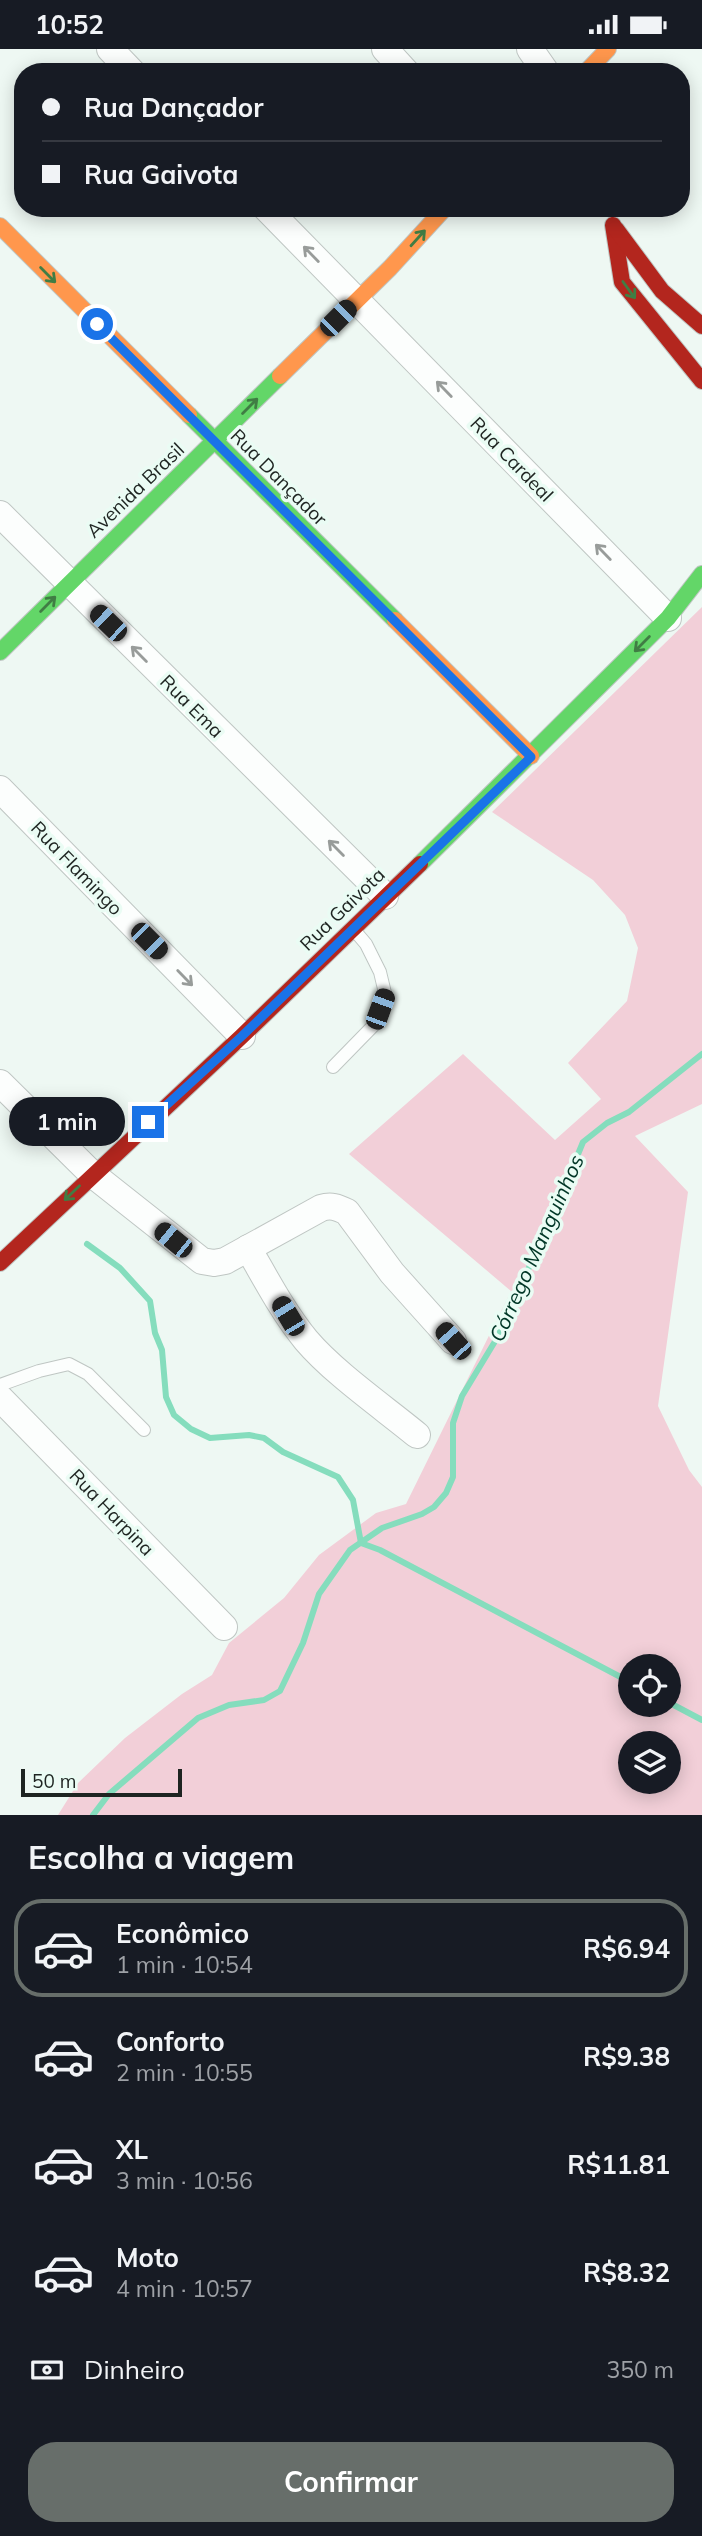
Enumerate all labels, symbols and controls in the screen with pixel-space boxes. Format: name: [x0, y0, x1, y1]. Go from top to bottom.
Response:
text: 10:52: [35, 8, 104, 41]
text: Rua Dançador: [84, 91, 263, 124]
text: Rua Gaivota: [84, 158, 238, 191]
one-way arrow: [409, 230, 426, 247]
one-way arrow: [303, 246, 320, 263]
one-way arrow: [39, 266, 56, 283]
one-way arrow: [622, 280, 636, 299]
car: [316, 296, 361, 340]
route start: [81, 308, 113, 340]
one-way arrow: [435, 381, 452, 398]
one-way arrow: [241, 397, 258, 414]
street label: Rua Cardeal: [466, 411, 558, 507]
street label: Rua Dançador: [226, 424, 332, 530]
street label: Avenida Brasil: [81, 437, 189, 543]
one-way arrow: [594, 543, 611, 560]
one-way arrow: [40, 595, 57, 612]
car: [86, 601, 131, 645]
one-way arrow: [633, 635, 650, 652]
one-way arrow: [131, 645, 148, 662]
street label: Rua Ema: [155, 669, 229, 743]
street label: Rua Flamingo: [26, 816, 128, 920]
one-way arrow: [328, 840, 345, 857]
street label: Rua Gaivota: [294, 862, 390, 956]
car: [127, 919, 172, 963]
one-way arrow: [177, 969, 194, 986]
car: [363, 986, 398, 1032]
callout: 1 min: [8, 1097, 124, 1147]
route end: [132, 1106, 164, 1138]
text: 1 min: [37, 1107, 97, 1136]
water label: Córrego Manguinhos: [483, 1150, 589, 1346]
one-way arrow: [64, 1185, 81, 1202]
car: [151, 1219, 196, 1261]
car: [269, 1293, 308, 1339]
car: [432, 1318, 475, 1364]
street label: Rua Harpina: [65, 1463, 159, 1561]
map controls: [618, 1654, 681, 1794]
button: locate: [618, 1654, 681, 1717]
button: layers: [618, 1731, 681, 1794]
scale bar: [21, 1766, 182, 1798]
text: 50 m: [32, 1769, 76, 1793]
text: Escolha a viagem: [28, 1837, 294, 1877]
icon: car: [32, 1917, 95, 1980]
text: Econômico: [116, 1917, 249, 1950]
text: R$6.94: [583, 1932, 670, 1965]
text: 1 min · 10:54: [116, 1950, 253, 1979]
icon: car: [32, 2025, 95, 2088]
text: Conforto: [116, 2025, 225, 2058]
text: R$9.38: [583, 2040, 670, 2073]
text: 2 min · 10:55: [116, 2058, 253, 2087]
icon: car: [32, 2133, 95, 2196]
text: XL: [116, 2133, 148, 2166]
text: R$11.81: [567, 2148, 670, 2181]
text: 3 min · 10:56: [116, 2166, 253, 2195]
icon: car: [32, 2241, 95, 2304]
text: Moto: [116, 2241, 179, 2274]
text: R$8.32: [583, 2256, 670, 2289]
text: 4 min · 10:57: [116, 2274, 253, 2303]
icon: cash: [28, 2351, 66, 2389]
text: Dinheiro: [84, 2353, 185, 2386]
text: 350 m: [606, 2355, 674, 2384]
button: Confirmar: [28, 2442, 674, 2522]

